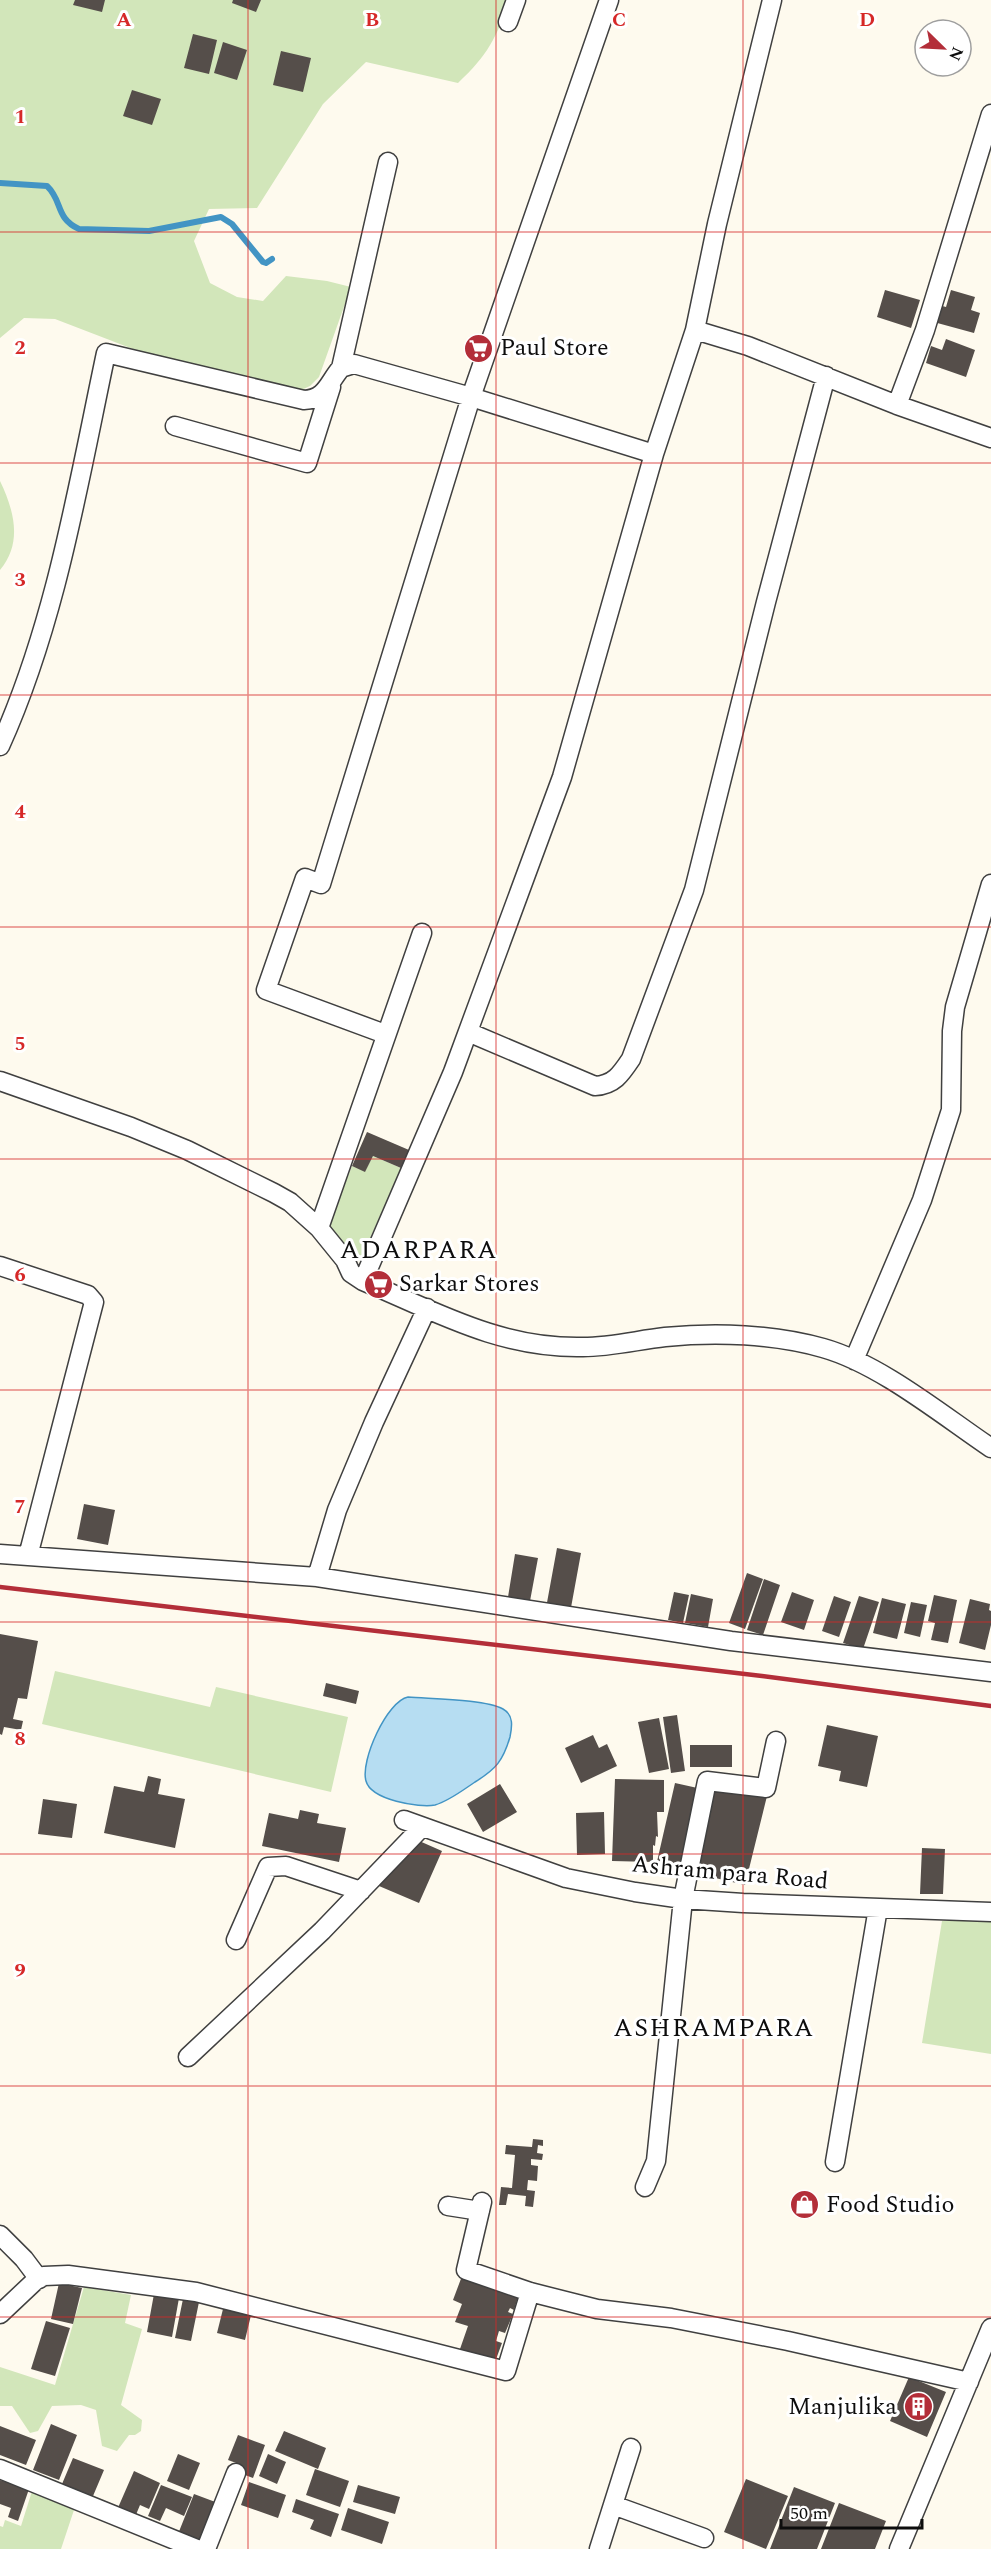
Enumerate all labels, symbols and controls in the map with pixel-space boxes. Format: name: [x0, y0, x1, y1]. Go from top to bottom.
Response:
text: A: [116, 5, 132, 35]
text: B: [365, 5, 379, 35]
text: C: [612, 5, 626, 35]
text: D: [859, 5, 875, 35]
north arrow: [913, 18, 973, 78]
text: N: [942, 43, 969, 65]
text: 1: [14, 102, 26, 132]
place label: Paul Store: [500, 330, 609, 366]
supermarket icon: Paul Store: [463, 332, 495, 364]
text: 2: [14, 333, 26, 363]
text: 3: [14, 565, 26, 595]
text: 4: [14, 797, 26, 827]
text: 5: [14, 1029, 26, 1059]
district label: ADARPARA: [340, 1230, 498, 1270]
text: 6: [14, 1260, 26, 1290]
place label: Sarkar Stores: [399, 1266, 540, 1302]
supermarket icon: Sarkar Stores: [362, 1268, 394, 1300]
text: 7: [14, 1492, 26, 1522]
text: 8: [14, 1724, 26, 1754]
street label: Ashram para Road: [630, 1846, 830, 1900]
text: 9: [14, 1956, 26, 1986]
district label: ASHRAMPARA: [613, 2008, 815, 2048]
place label: Food Studio: [826, 2187, 954, 2223]
shop icon: Food Studio: [789, 2189, 821, 2221]
place label: Manjulika: [788, 2389, 897, 2425]
building icon: Manjulika: [902, 2391, 934, 2423]
scale bar: [781, 2492, 922, 2530]
text: 50 m: [790, 2500, 828, 2527]

